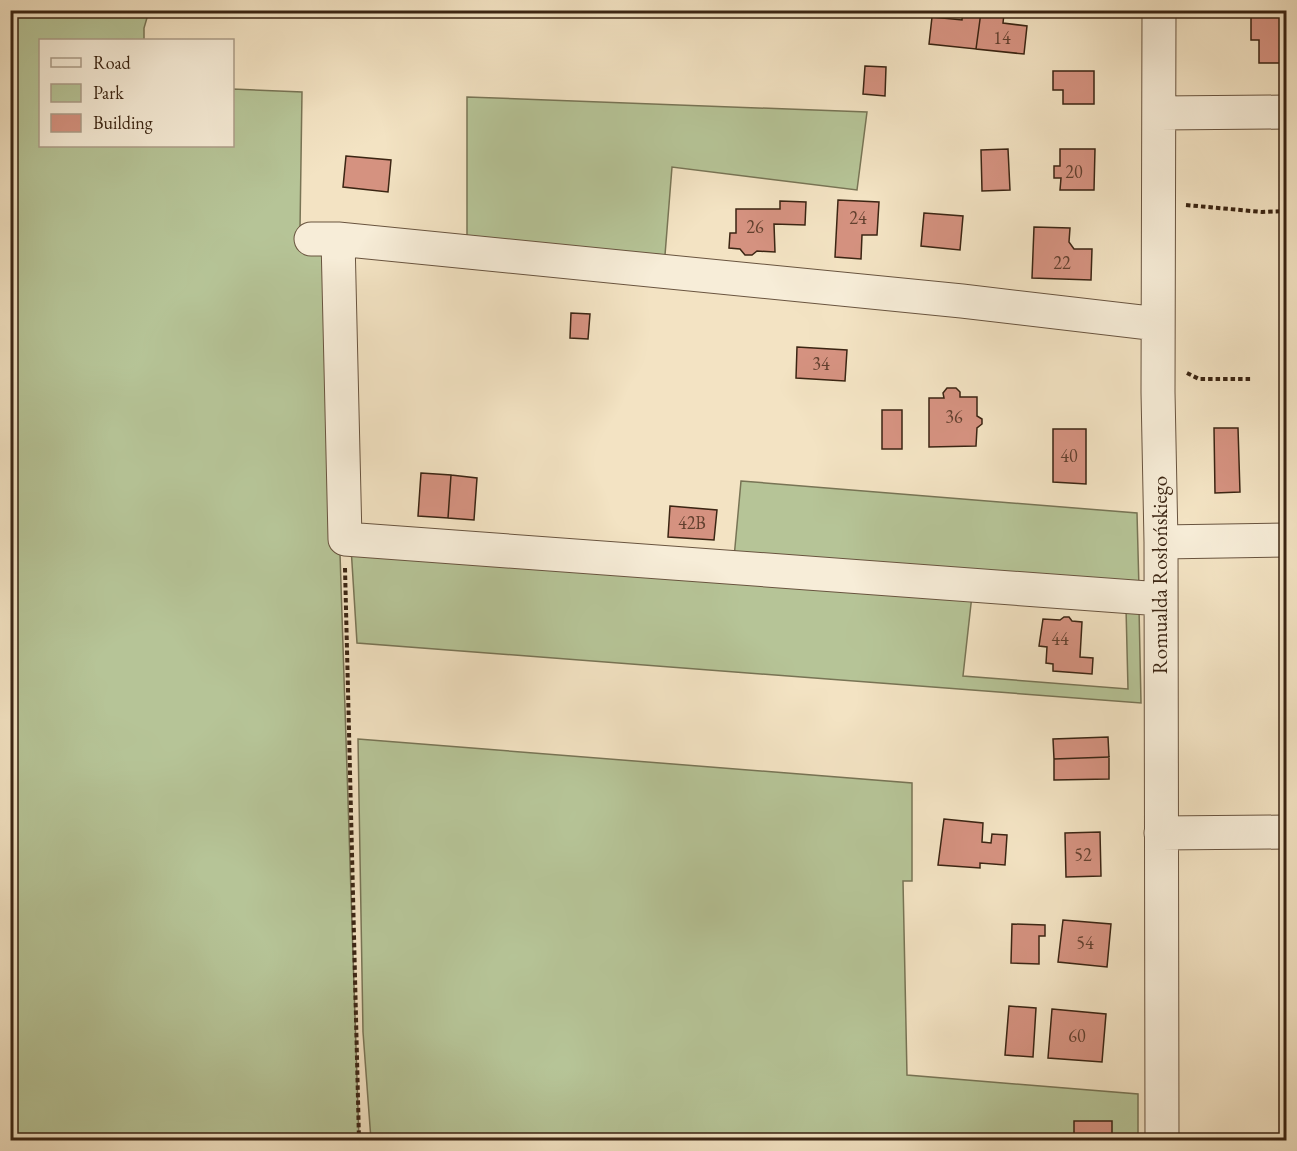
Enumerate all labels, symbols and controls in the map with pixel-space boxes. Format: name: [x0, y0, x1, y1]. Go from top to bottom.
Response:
house number: 14: [993, 26, 1011, 49]
legend: [39, 39, 234, 147]
text: Road: [93, 51, 132, 74]
text: Park: [93, 81, 124, 104]
text: Building: [93, 111, 153, 134]
house number: 20: [1065, 160, 1083, 183]
house number: 24: [849, 206, 867, 229]
house number: 26: [746, 215, 764, 238]
house number: 22: [1053, 251, 1071, 274]
house number: 34: [812, 352, 830, 375]
house number: 36: [945, 405, 963, 428]
house number: 40: [1060, 444, 1078, 467]
street label: Romualda Rosłońskiego: [1146, 476, 1173, 674]
house number: 42B: [678, 511, 706, 534]
house number: 44: [1051, 627, 1069, 650]
house number: 52: [1074, 843, 1092, 866]
house number: 54: [1076, 931, 1094, 954]
house number: 60: [1068, 1024, 1086, 1047]

